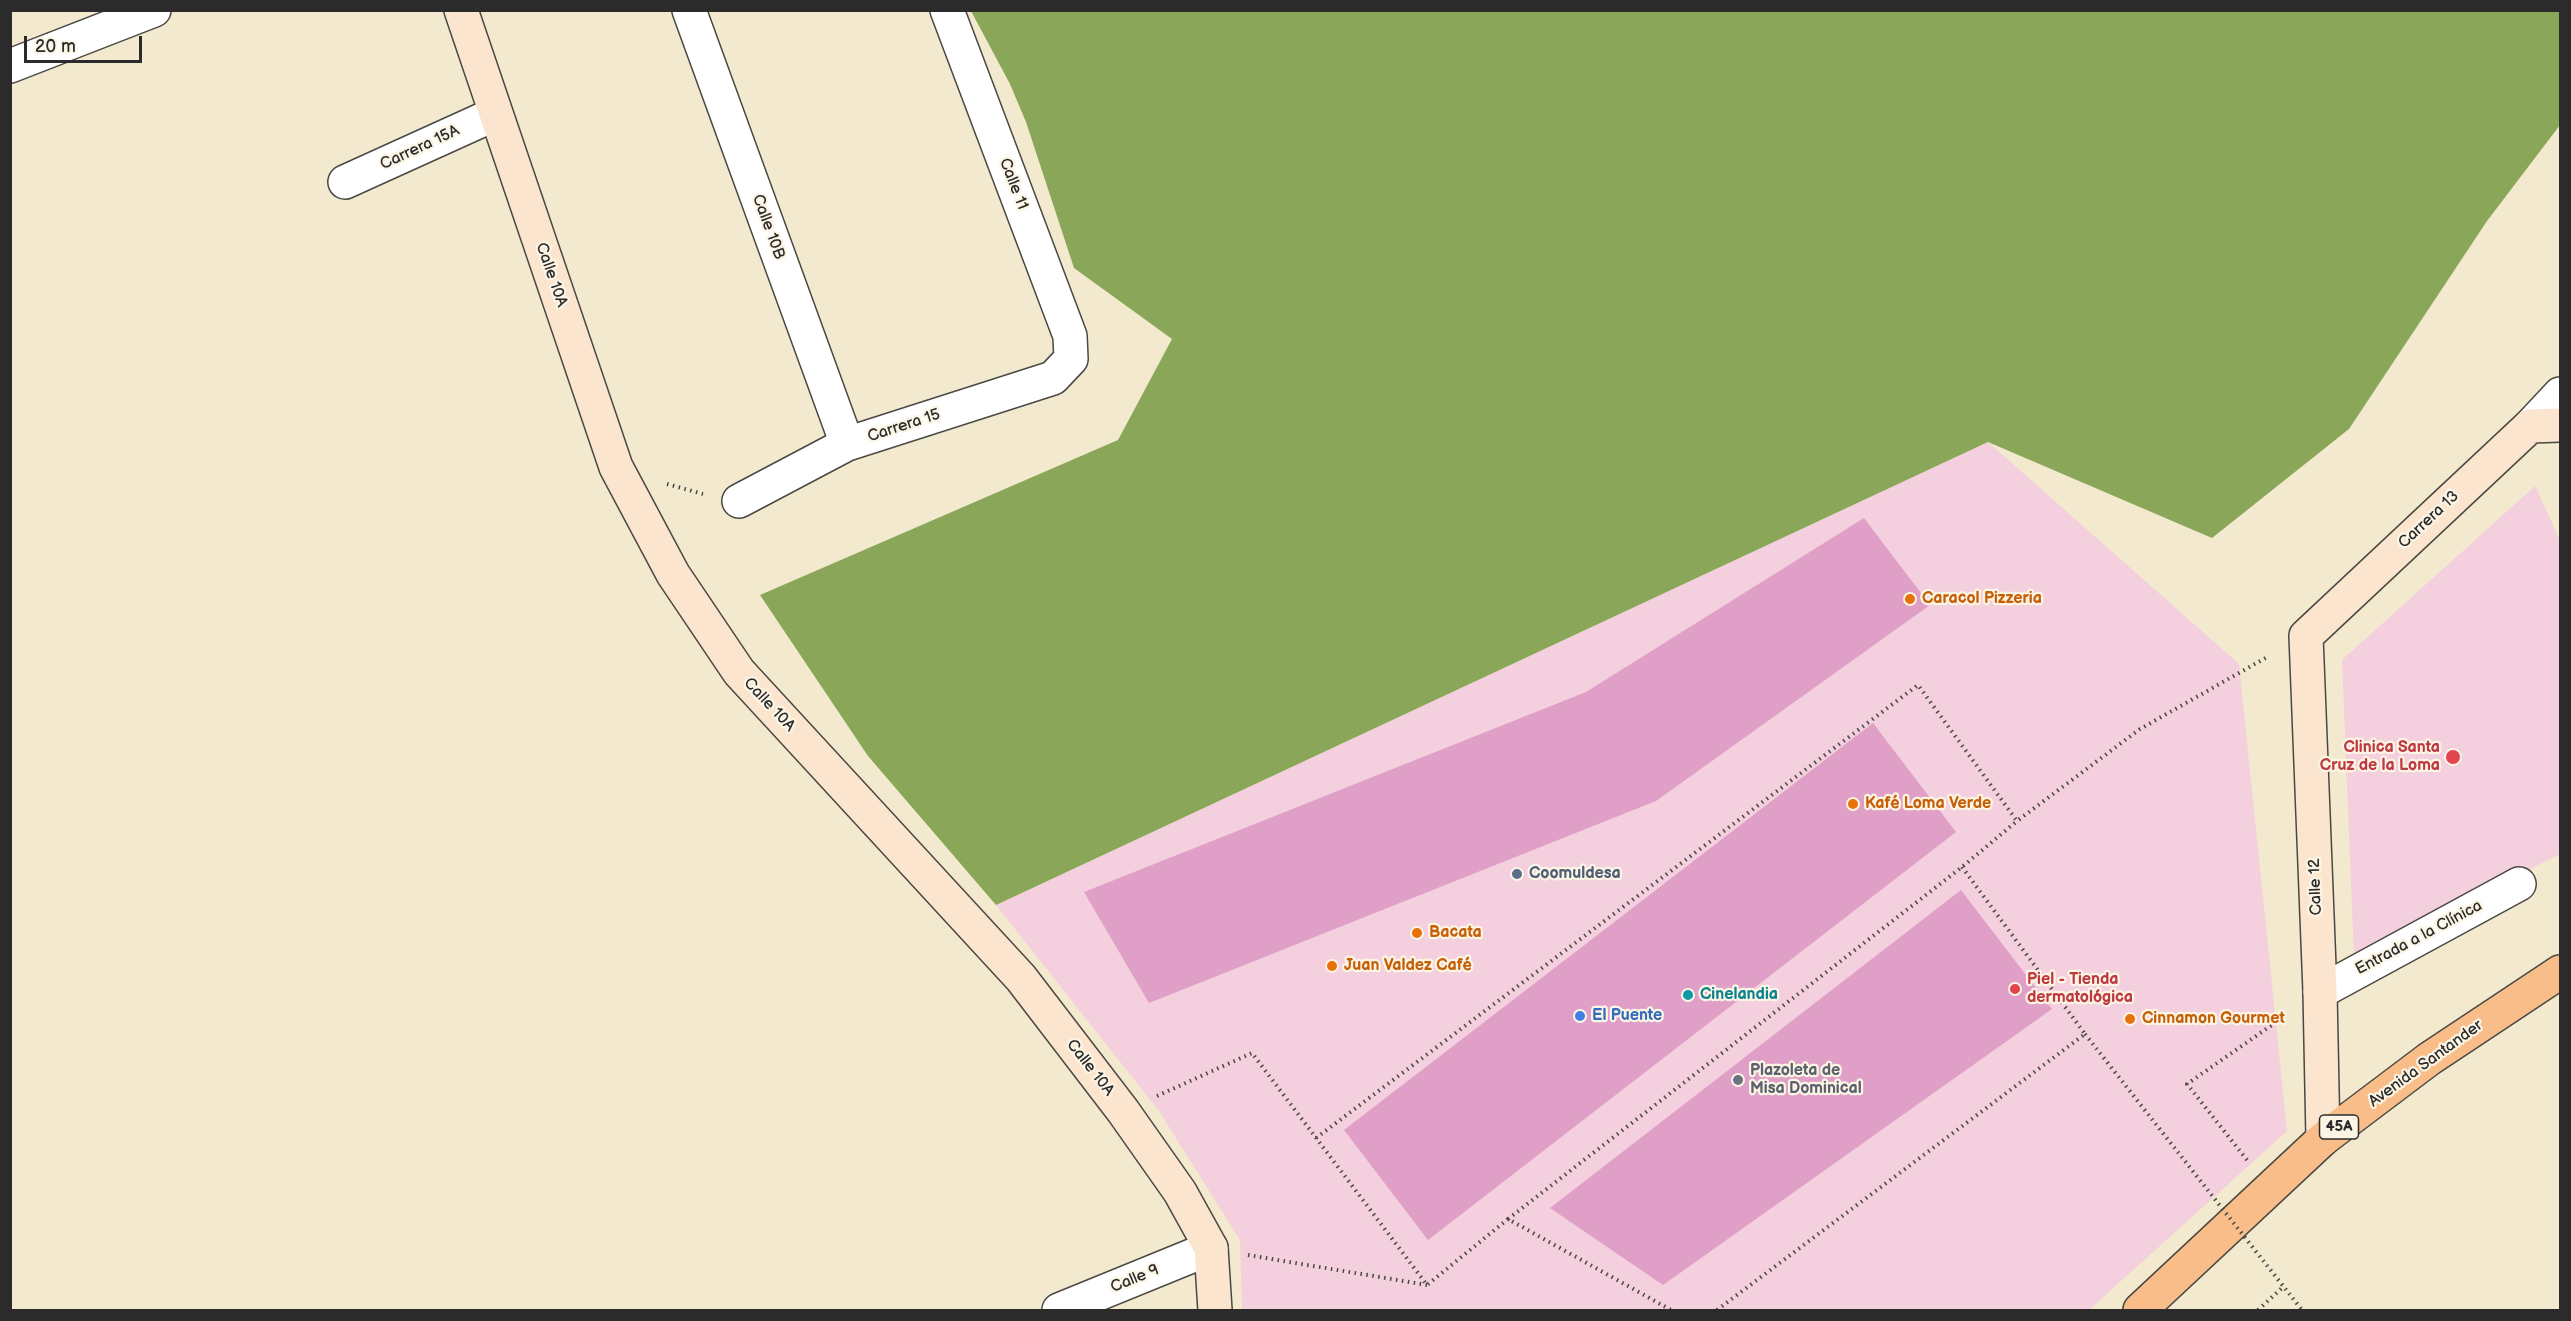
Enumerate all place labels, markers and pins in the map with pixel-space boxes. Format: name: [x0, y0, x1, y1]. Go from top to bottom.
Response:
place label: Caracol Pizzeria: [1922, 589, 2042, 609]
marker: Caracol Pizzeria: [1903, 592, 1917, 606]
place label: Clinica Santa Cruz de la Loma: [2320, 738, 2440, 776]
marker: Clinica Santa Cruz de la Loma: [2444, 748, 2462, 766]
place label: Kafé Loma Verde: [1865, 794, 1991, 814]
marker: Kafé Loma Verde: [1846, 797, 1860, 811]
place label: Coomuldesa: [1529, 864, 1621, 884]
marker: Coomuldesa: [1510, 867, 1524, 881]
place label: Bacata: [1429, 923, 1482, 943]
marker: Bacata: [1410, 926, 1424, 940]
place label: Juan Valdez Café: [1344, 956, 1472, 976]
marker: Juan Valdez Café: [1325, 959, 1339, 973]
place label: Piel - Tienda dermatológica: [2027, 970, 2133, 1008]
marker: Piel - Tienda dermatológica: [2008, 982, 2022, 996]
place label: Cinelandia: [1700, 985, 1778, 1005]
marker: Cinelandia: [1681, 988, 1695, 1002]
place label: El Puente: [1592, 1006, 1662, 1026]
marker: El Puente: [1573, 1009, 1587, 1023]
place label: Cinnamon Gourmet: [2142, 1009, 2285, 1029]
marker: Cinnamon Gourmet: [2123, 1012, 2137, 1026]
place label: Plazoleta de Misa Dominical: [1750, 1061, 1862, 1099]
marker: Plazoleta de Misa Dominical: [1731, 1073, 1745, 1087]

